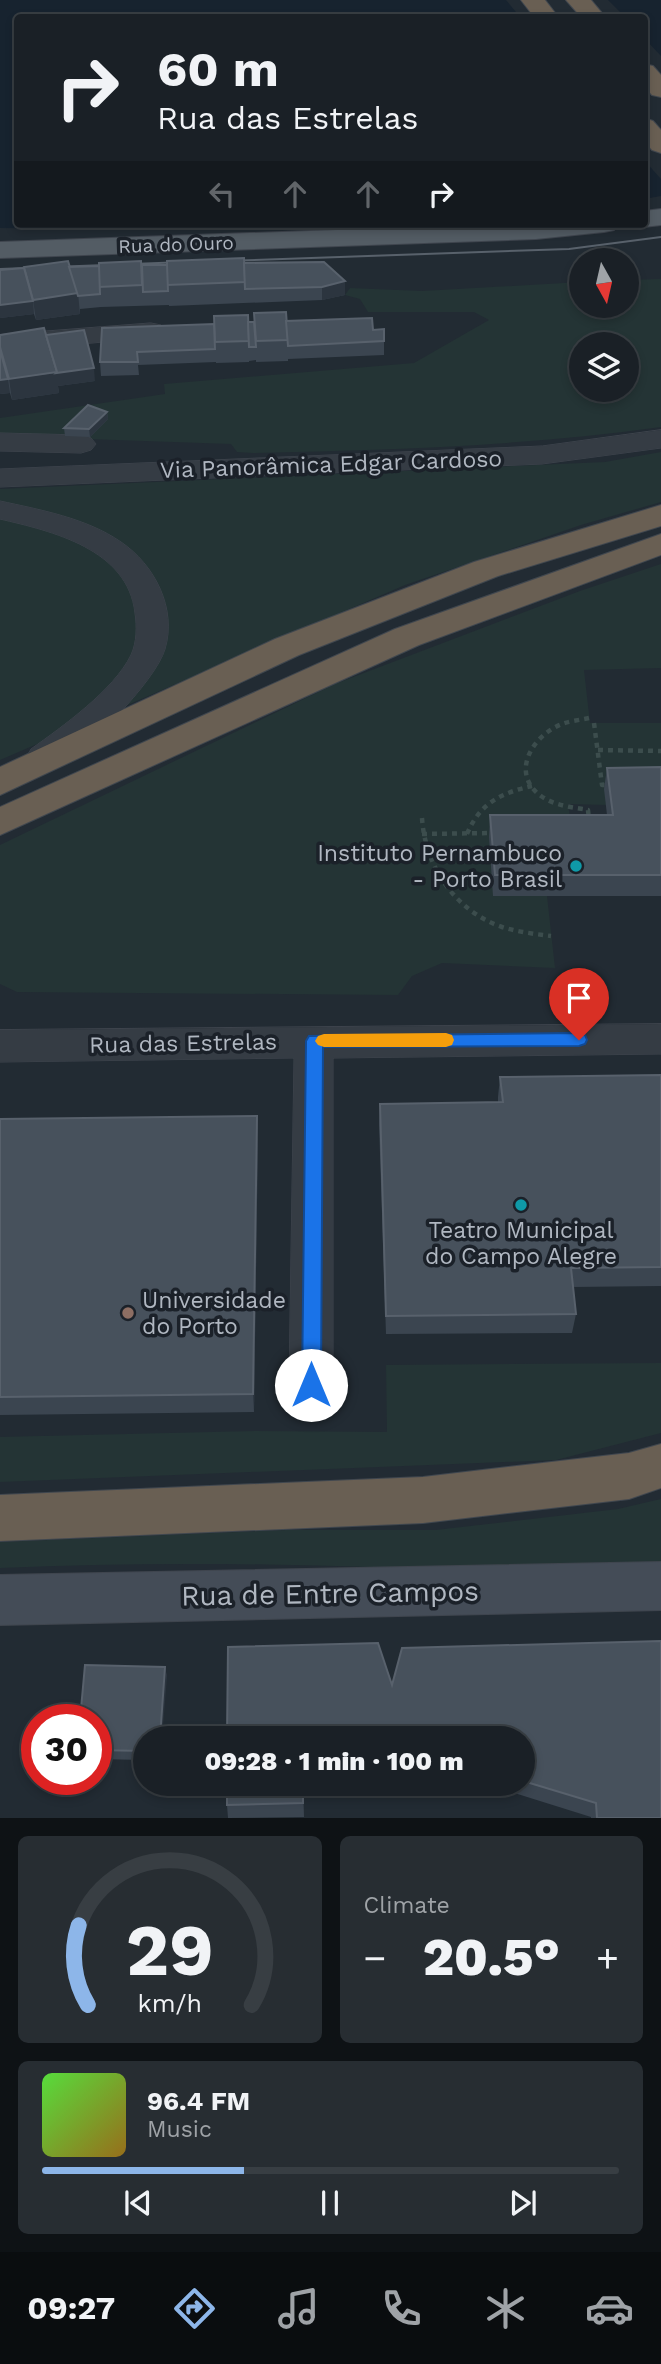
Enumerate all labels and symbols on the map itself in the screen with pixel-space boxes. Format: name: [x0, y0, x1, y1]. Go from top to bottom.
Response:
street label: Rua do Ouro: [118, 231, 234, 258]
north arrow: [569, 248, 639, 318]
street label: Via Panorâmica Edgar Cardoso: [159, 445, 503, 484]
place label: Instituto Pernambuco - Porto Brasil: [317, 840, 562, 893]
marker: Instituto Pernambuco - Porto Brasil: [568, 858, 584, 874]
pin: [549, 968, 609, 1040]
street label: Rua das Estrelas: [89, 1028, 277, 1059]
marker: Teatro Municipal do Campo Alegre: [513, 1197, 529, 1213]
place label: Teatro Municipal do Campo Alegre: [425, 1217, 617, 1270]
place label: Universidade do Porto: [142, 1287, 286, 1340]
marker: Universidade do Porto: [120, 1305, 136, 1321]
position arrow: [274, 1348, 348, 1422]
street label: Rua de Entre Campos: [181, 1574, 479, 1613]
speed limit sign: 30: [21, 1704, 112, 1795]

